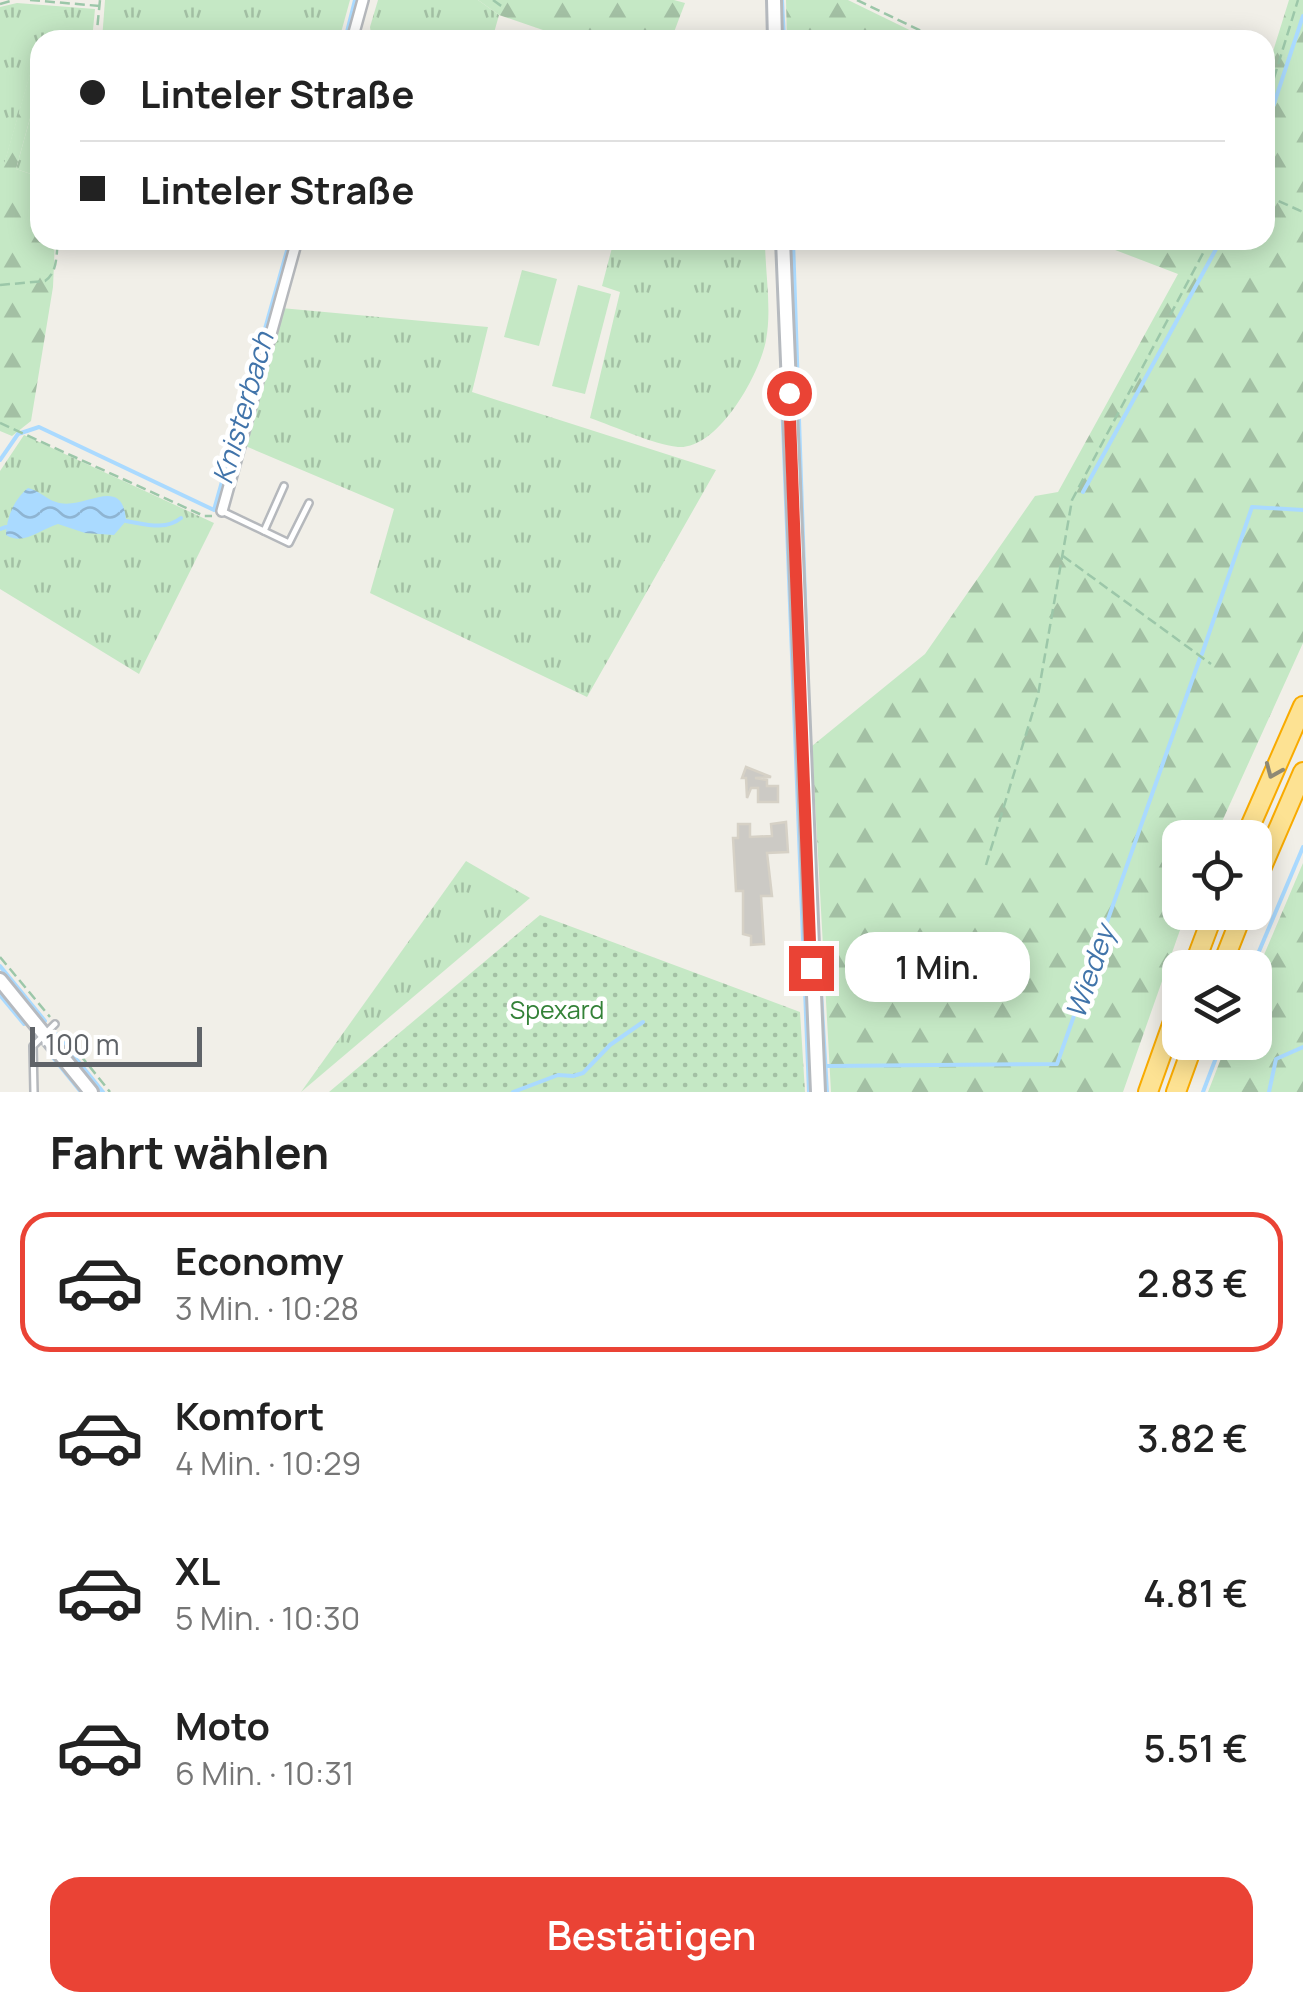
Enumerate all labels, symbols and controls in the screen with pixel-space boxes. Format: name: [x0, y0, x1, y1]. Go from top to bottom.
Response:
text: Linteler Straße: [140, 67, 414, 119]
text: Linteler Straße: [140, 163, 414, 215]
water label: Knisterbach: [202, 326, 282, 488]
route start: [767, 371, 812, 416]
one-way arrow: [1265, 761, 1285, 779]
map controls: [1162, 820, 1272, 1060]
button: locate: [1162, 820, 1272, 930]
water label: Wiedey: [1055, 916, 1124, 1023]
callout: 1 Min.: [846, 933, 1031, 1003]
text: 1 Min.: [895, 945, 980, 989]
route end: [789, 946, 834, 991]
button: layers: [1162, 950, 1272, 1060]
park label: Spexard: [510, 992, 604, 1027]
scale bar: [30, 1022, 202, 1066]
text: 100 m: [45, 1025, 119, 1063]
text: Fahrt wählen: [50, 1121, 329, 1183]
text: Economy: [175, 1234, 344, 1286]
icon: car: [55, 1237, 145, 1327]
text: 2.83 €: [1137, 1256, 1248, 1308]
text: 3 Min. · 10:28: [175, 1286, 359, 1330]
text: Komfort: [175, 1389, 324, 1441]
icon: car: [55, 1392, 145, 1482]
text: 3.82 €: [1137, 1411, 1248, 1463]
text: 4 Min. · 10:29: [175, 1441, 361, 1485]
text: XL: [175, 1544, 220, 1596]
icon: car: [55, 1547, 145, 1637]
text: 4.81 €: [1143, 1566, 1248, 1618]
text: 5 Min. · 10:30: [175, 1596, 360, 1640]
text: Moto: [175, 1699, 270, 1751]
icon: car: [55, 1702, 145, 1792]
text: 5.51 €: [1144, 1721, 1248, 1773]
text: 6 Min. · 10:31: [175, 1751, 355, 1795]
button: Bestätigen: [50, 1877, 1253, 1992]

